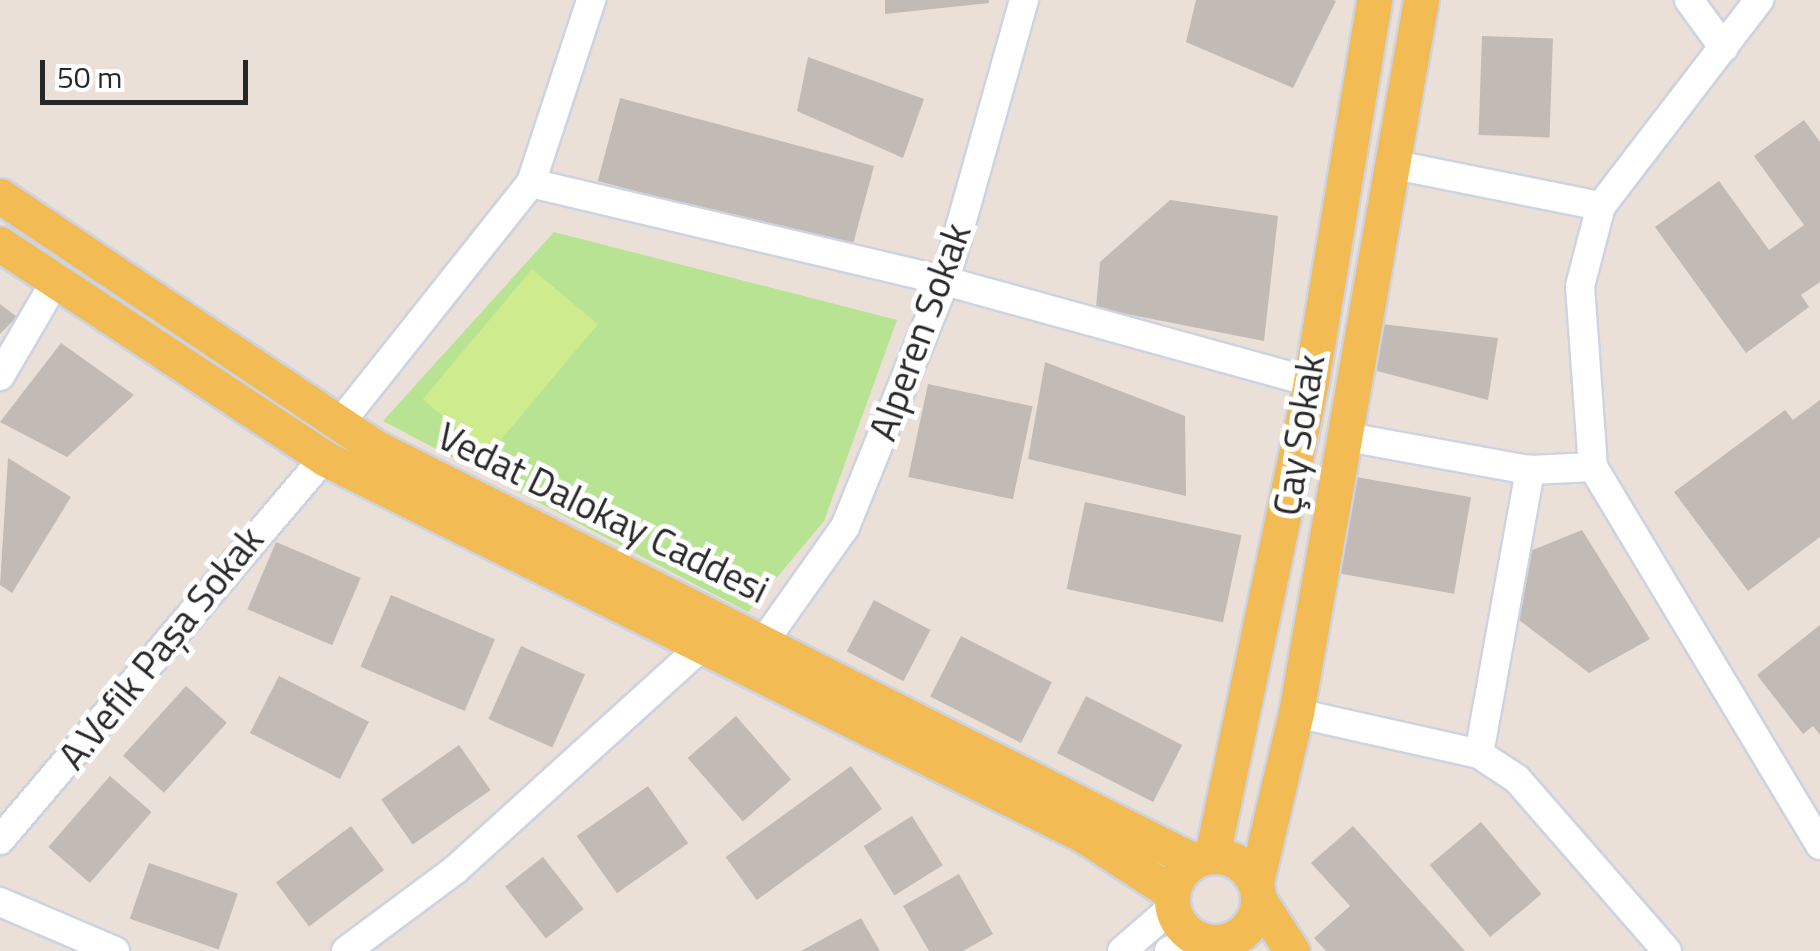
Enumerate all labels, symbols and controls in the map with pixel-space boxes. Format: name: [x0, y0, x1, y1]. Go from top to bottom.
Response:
scale bar: [45, 40, 252, 102]
text: 50 m: [57, 54, 122, 100]
street label: Alperen Sokak: [860, 217, 980, 447]
street label: Çay Sokak: [1264, 351, 1334, 519]
street label: Vedat Dalokay Caddesi: [430, 413, 776, 613]
street label: A.Vefik Paşa Sokak: [49, 518, 273, 778]

